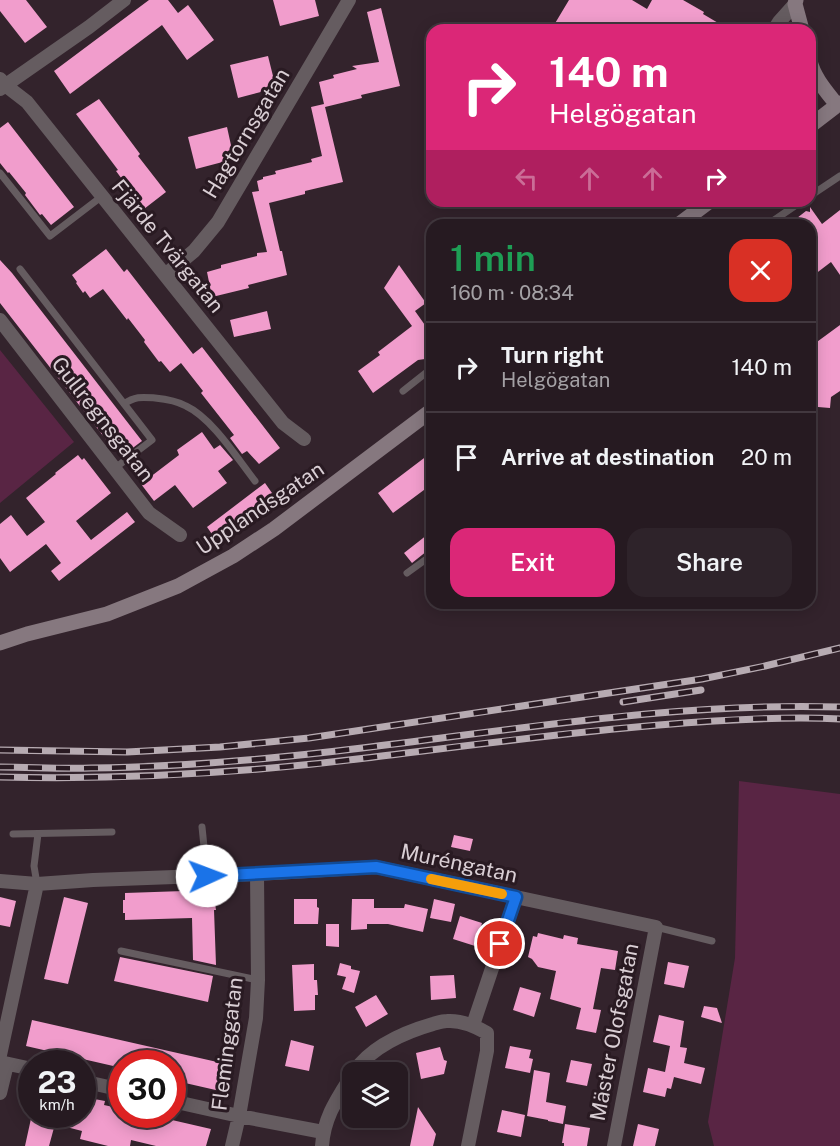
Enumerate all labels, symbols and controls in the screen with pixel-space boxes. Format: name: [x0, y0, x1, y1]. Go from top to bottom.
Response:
text: 140 m: [549, 47, 669, 96]
icon: right: [450, 48, 528, 126]
street label: Hagtornsgatan: [197, 64, 295, 202]
text: Helgögatan: [549, 97, 697, 129]
icon: left: [510, 162, 543, 195]
icon: ahead: [573, 162, 606, 195]
icon: ahead: [636, 162, 669, 195]
icon: right: [699, 162, 732, 195]
street label: Fjärde Tvärgatan: [107, 174, 229, 318]
text: 1 min: [450, 237, 536, 279]
button: close: [729, 239, 792, 302]
text: 160 m · 08:34: [450, 281, 574, 305]
text: Turn right: [501, 342, 604, 368]
icon: right: [450, 351, 483, 384]
street label: Gullregnsgatan: [47, 352, 159, 486]
text: 140 m: [731, 354, 792, 380]
text: Helgögatan: [501, 368, 610, 392]
icon: arrive: [450, 441, 483, 474]
text: Arrive at destination: [501, 444, 714, 470]
text: 20 m: [741, 444, 792, 470]
street label: Upplandsgatan: [191, 456, 329, 560]
button: Exit: [450, 528, 615, 597]
button: Share: [627, 528, 792, 597]
street label: Muréngatan: [398, 838, 520, 888]
position arrow: [175, 844, 239, 908]
pin: [474, 918, 525, 969]
icon: arrive: [483, 927, 516, 960]
street label: Mäster Olofsgatan: [584, 941, 644, 1123]
street label: Fleminggatan: [206, 976, 248, 1112]
speed limit sign: 30: [108, 1050, 186, 1128]
map controls: [342, 1062, 408, 1128]
button: layers: [342, 1062, 408, 1128]
text: 23: [37, 1064, 77, 1100]
text: km/h: [39, 1096, 75, 1113]

